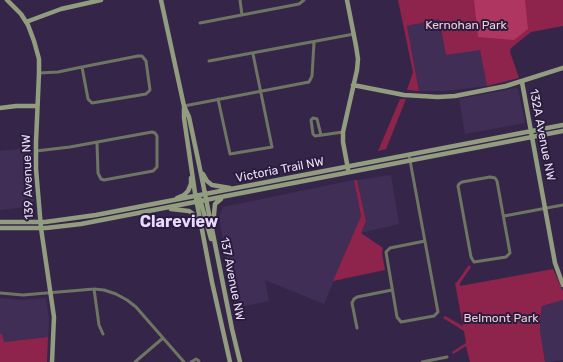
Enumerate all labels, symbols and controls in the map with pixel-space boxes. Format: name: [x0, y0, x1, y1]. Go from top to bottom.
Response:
park label: Kernohan Park: [425, 19, 507, 33]
street label: 132A Avenue NW: [526, 88, 558, 182]
street label: 139 Avenue NW: [19, 134, 37, 220]
street label: Victoria Trail NW: [235, 154, 325, 186]
district label: Clareview: [140, 212, 218, 232]
street label: 137 Avenue NW: [217, 236, 247, 322]
park label: Belmont Park: [464, 312, 538, 326]

